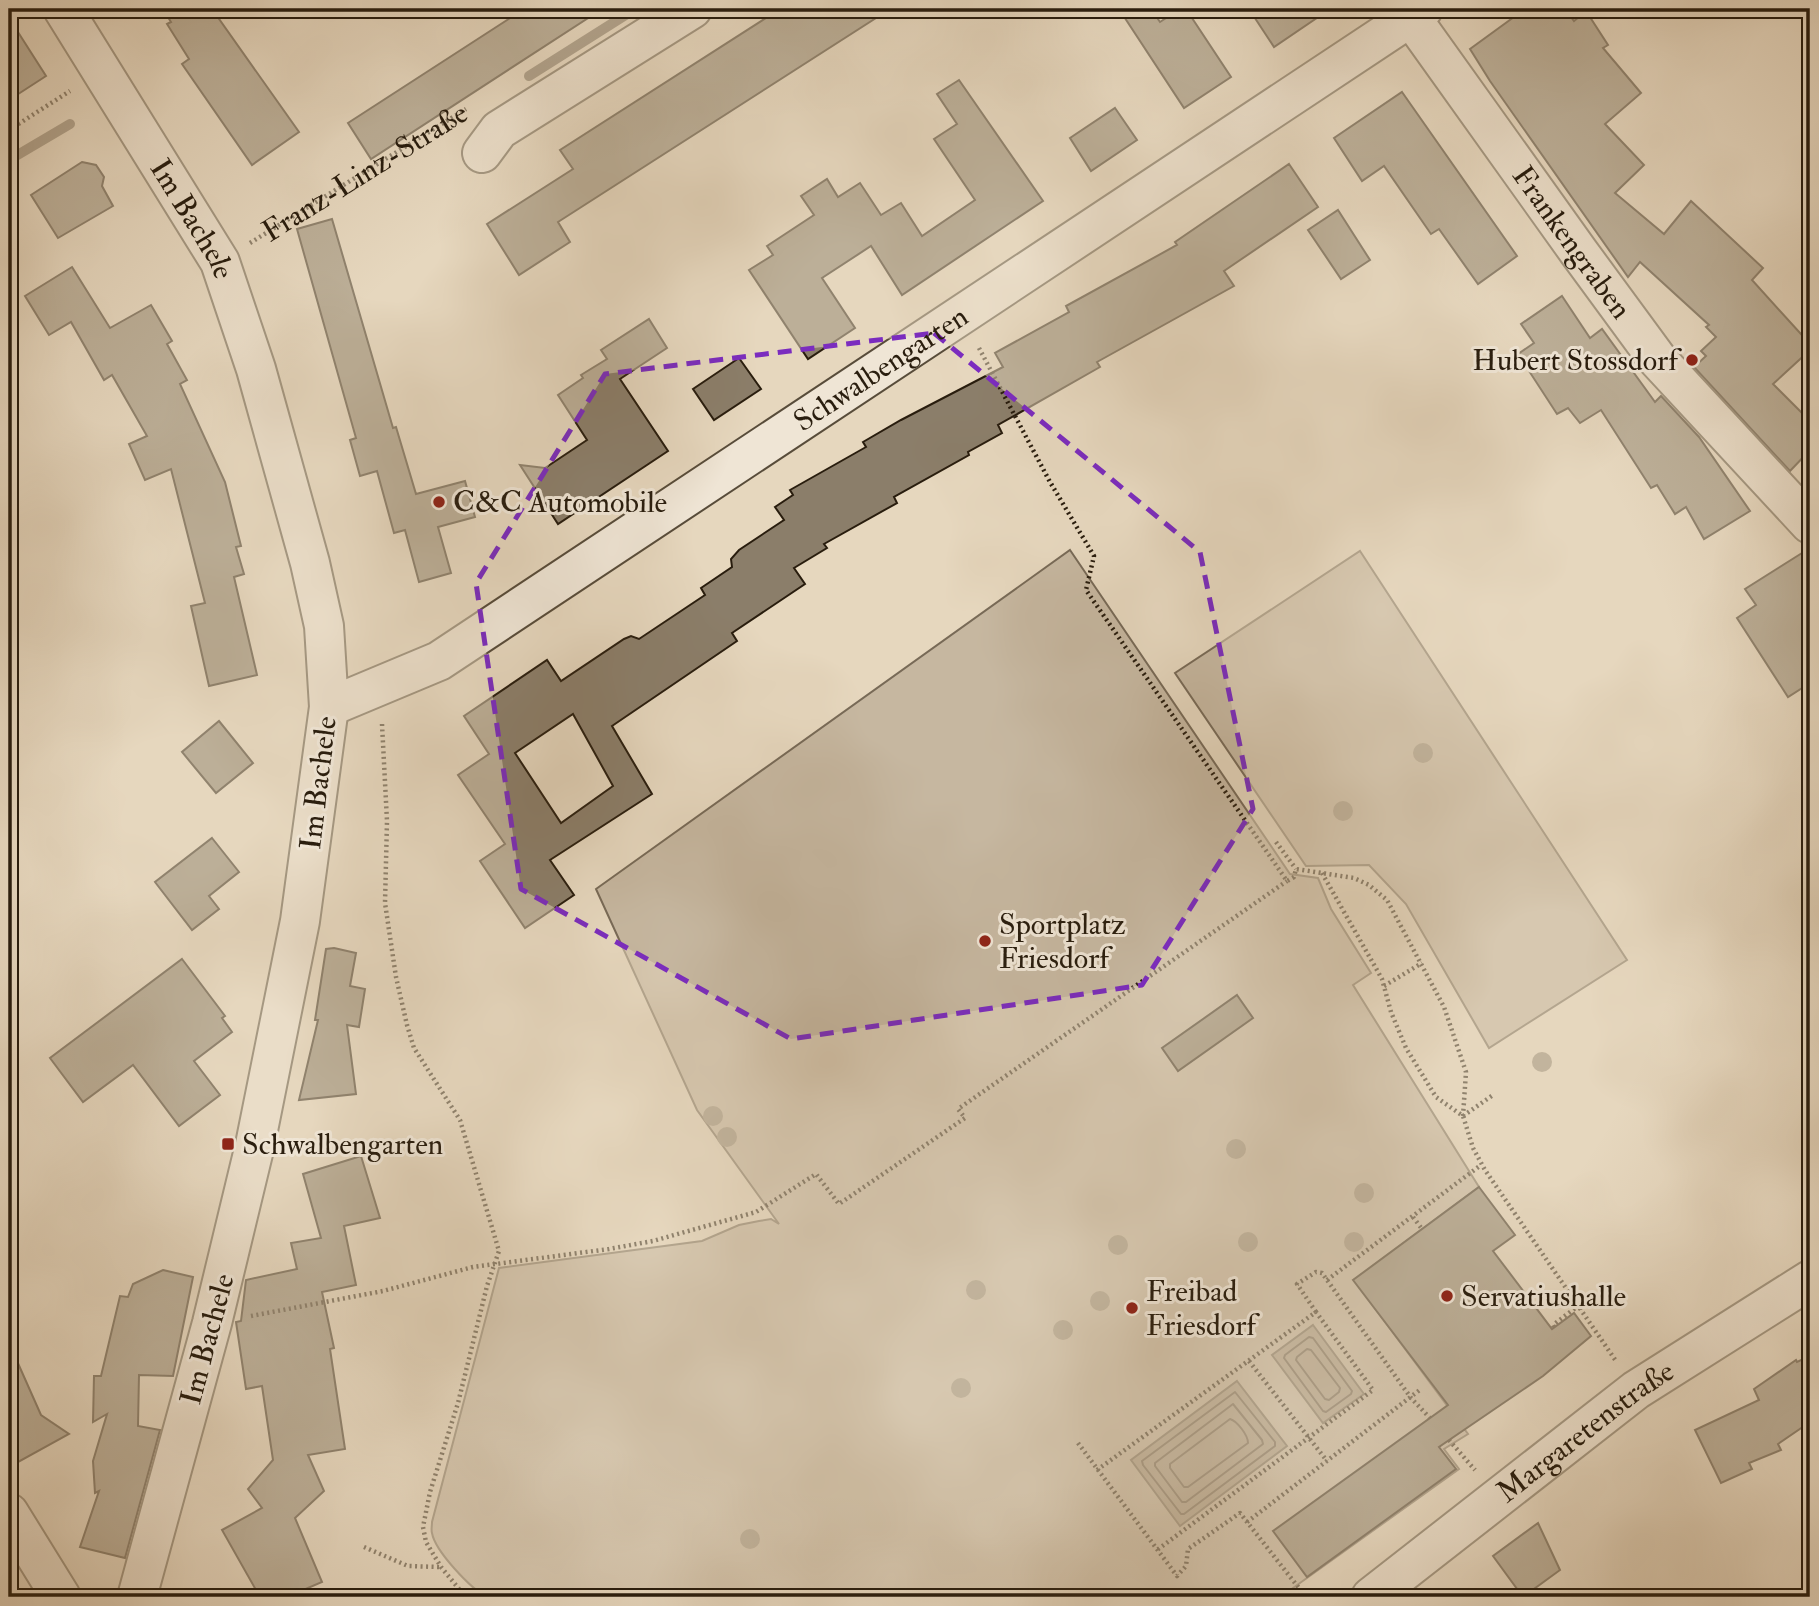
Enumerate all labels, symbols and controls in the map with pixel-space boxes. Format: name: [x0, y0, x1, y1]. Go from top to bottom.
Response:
street label: Franz-Linz-Straße: [255, 94, 475, 250]
street label: Im Bachele: [142, 152, 242, 284]
street label: Frankengraben: [1504, 159, 1640, 326]
street label: Schwalbengarten: [787, 298, 975, 440]
place label: Hubert Stossdorf: [1472, 342, 1682, 379]
marker: Hubert Stossdorf: [1684, 352, 1700, 368]
place label: C&C Automobile: [453, 484, 667, 521]
marker: C&C Automobile: [431, 494, 447, 510]
street label: Im Bachele: [292, 714, 345, 852]
place label: Sportplatz Friesdorf: [999, 906, 1125, 977]
marker: Sportplatz Friesdorf: [977, 933, 993, 949]
place label: Schwalbengarten: [242, 1126, 443, 1163]
marker: Schwalbengarten: [220, 1136, 236, 1152]
street label: Im Bachele: [172, 1270, 243, 1409]
place label: Freibad Friesdorf: [1146, 1273, 1260, 1344]
place label: Servatiushalle: [1461, 1278, 1626, 1315]
marker: Servatiushalle: [1439, 1288, 1455, 1304]
marker: Freibad Friesdorf: [1124, 1300, 1140, 1316]
street label: Margaretenstraße: [1490, 1353, 1681, 1511]

